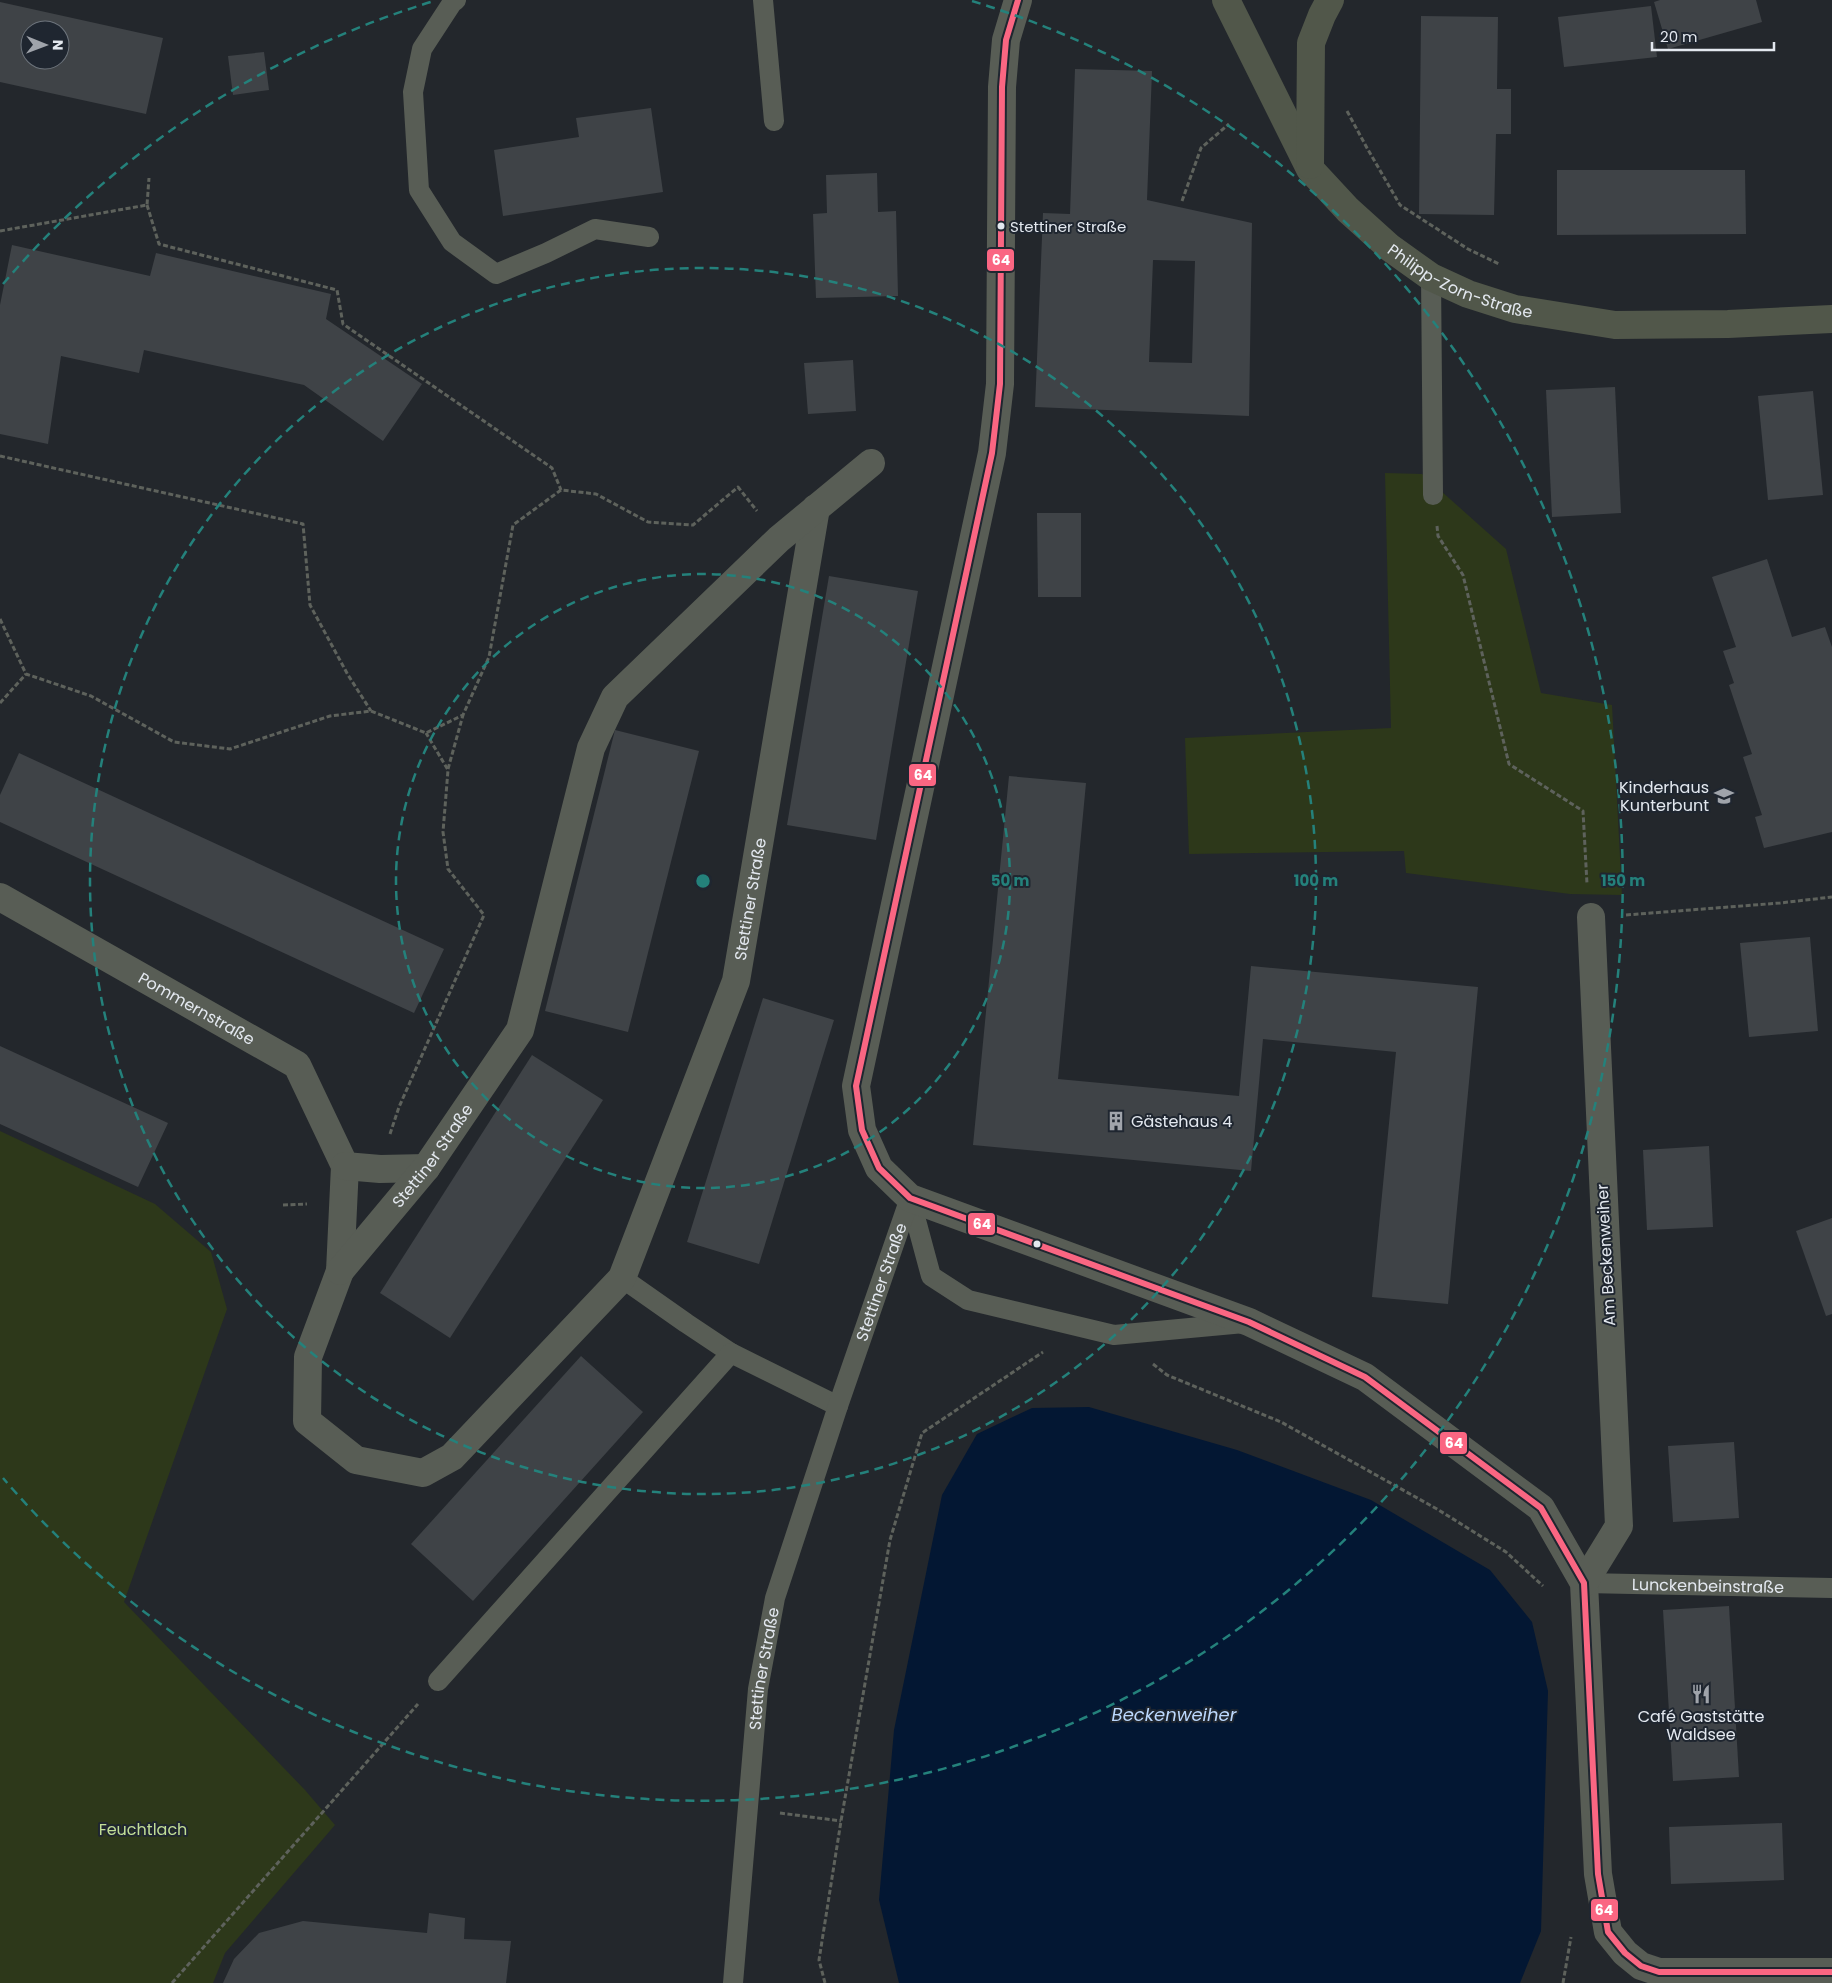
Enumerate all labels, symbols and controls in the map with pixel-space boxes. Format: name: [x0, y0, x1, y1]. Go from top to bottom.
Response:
north arrow: [20, 20, 70, 70]
scale bar: [1652, 20, 1774, 52]
text: 20 m: [1660, 26, 1698, 47]
text: N: [48, 40, 68, 51]
place label: Stettiner Straße: [1010, 216, 1126, 237]
marker: Stettiner Straße: [996, 221, 1006, 231]
street label: Philipp-Zorn-Straße: [1383, 238, 1534, 323]
line badge: 64: [986, 248, 1015, 272]
text: 64: [992, 250, 1010, 270]
line badge: 64: [908, 763, 937, 787]
text: 64: [914, 765, 932, 785]
place label: Kinderhaus Kunterbunt: [1619, 776, 1709, 817]
school or university icon: Kinderhaus Kunterbunt: [1713, 785, 1735, 807]
street label: Stettiner Straße: [728, 836, 772, 962]
text: 50 m: [991, 870, 1029, 891]
text: 100 m: [1294, 870, 1338, 891]
text: 150 m: [1601, 870, 1645, 891]
centre of rings: [694, 872, 712, 890]
street label: Pommernstraße: [134, 966, 259, 1050]
street label: Stettiner Straße: [386, 1099, 478, 1212]
building icon: Gästehaus 4: [1105, 1110, 1127, 1132]
place label: Gästehaus 4: [1131, 1110, 1232, 1133]
street label: Am Beckenweiher: [1591, 1183, 1621, 1327]
line badge: 64: [967, 1212, 996, 1236]
text: 64: [973, 1214, 991, 1234]
street label: Stettiner Straße: [850, 1219, 912, 1344]
unlabelled marker: [1032, 1239, 1042, 1249]
line badge: 64: [1439, 1431, 1468, 1455]
text: 64: [1445, 1433, 1463, 1453]
street label: Lunckenbeinstraße: [1632, 1572, 1784, 1599]
street label: Stettiner Straße: [743, 1605, 785, 1731]
restaurant icon: Café Gaststätte Waldsee: [1690, 1683, 1712, 1705]
water label: Beckenweiher: [1112, 1702, 1238, 1727]
place label: Café Gaststätte Waldsee: [1638, 1705, 1764, 1746]
park label: Feuchtlach: [99, 1818, 187, 1841]
line badge: 64: [1590, 1898, 1619, 1922]
text: 64: [1595, 1900, 1613, 1920]

